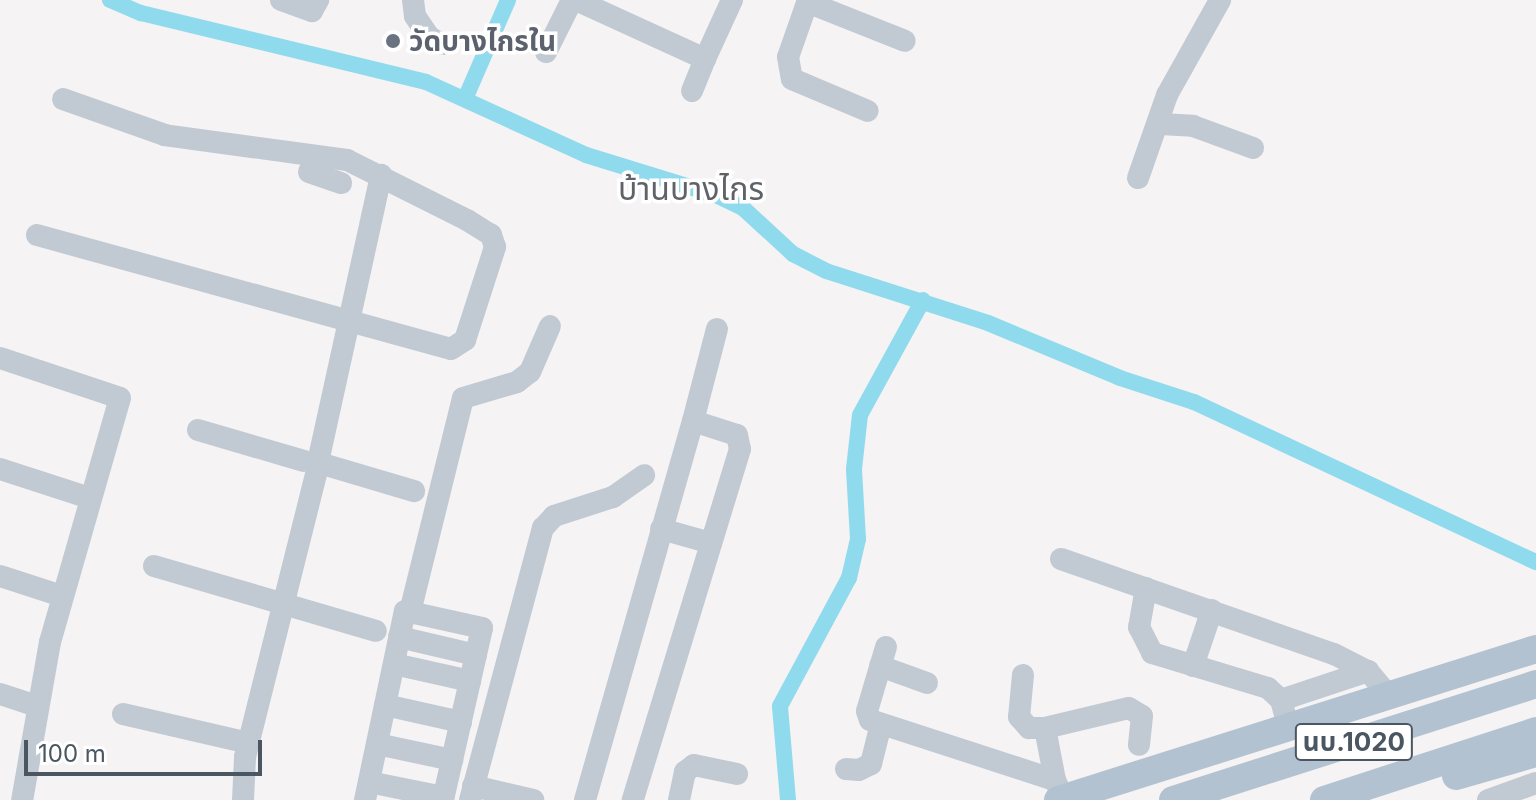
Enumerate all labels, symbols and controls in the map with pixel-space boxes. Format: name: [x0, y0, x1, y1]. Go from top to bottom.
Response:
place label: วัดบางไกรใน: [409, 24, 556, 58]
marker: วัดบางไกรใน: [384, 32, 402, 50]
district label: บ้านบางไกร: [618, 170, 764, 208]
road number: นบ.1020: [1294, 720, 1414, 764]
scale bar: [28, 724, 266, 774]
text: 100 m: [38, 739, 106, 768]

